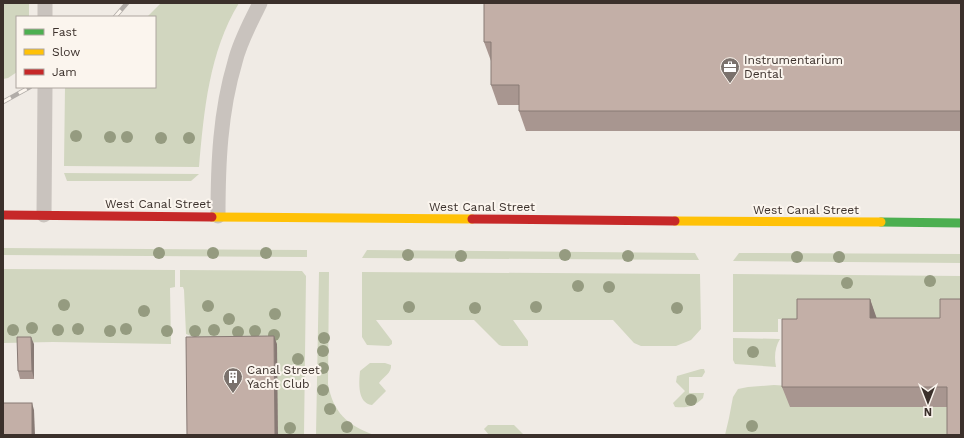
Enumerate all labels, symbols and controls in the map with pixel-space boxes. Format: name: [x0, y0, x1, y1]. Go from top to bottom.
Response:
legend: [16, 16, 156, 88]
text: Fast: [52, 25, 77, 39]
text: Slow: [52, 45, 80, 59]
place label: Instrumentarium Dental: [744, 53, 843, 81]
office icon: Instrumentarium Dental: [719, 56, 741, 84]
text: Jam: [52, 65, 77, 79]
street label: West Canal Street: [105, 197, 211, 211]
street label: West Canal Street: [429, 200, 535, 214]
street label: West Canal Street: [753, 203, 859, 217]
place label: Canal Street Yacht Club: [247, 363, 320, 391]
building icon: Canal Street Yacht Club: [222, 366, 244, 394]
north arrow: [908, 382, 948, 422]
text: N: [924, 405, 932, 418]

